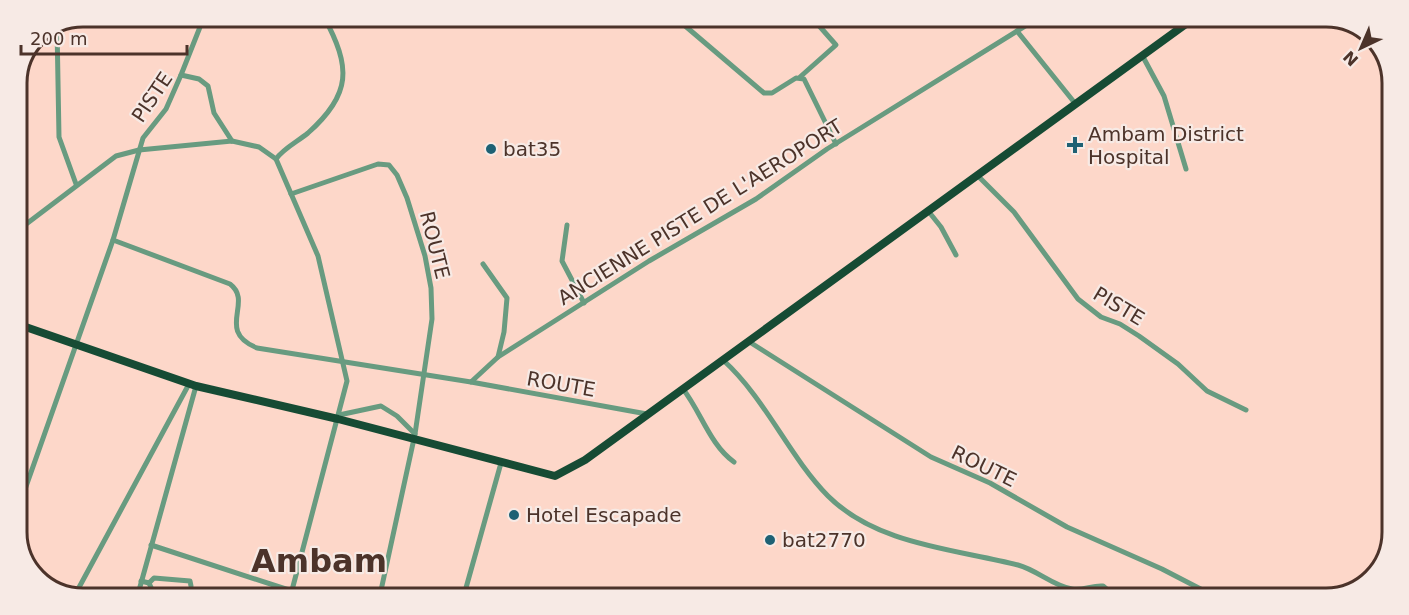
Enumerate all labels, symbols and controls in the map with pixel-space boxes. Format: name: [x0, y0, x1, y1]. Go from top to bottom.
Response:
scale bar: [21, 18, 188, 56]
north arrow: [1331, 18, 1391, 78]
text: 200 m: [30, 28, 88, 49]
text: N: [1340, 47, 1362, 70]
street label: PISTE: [127, 67, 177, 127]
street label: ANCIENNE PISTE DE L'AEROPORT: [553, 114, 848, 310]
place label: Ambam District Hospital: [1088, 122, 1244, 169]
marker: Ambam District Hospital: [1066, 136, 1084, 154]
place label: bat35: [503, 137, 561, 161]
marker: bat35: [484, 142, 498, 156]
street label: ROUTE: [415, 209, 455, 281]
street label: PISTE: [1089, 281, 1149, 331]
street label: ROUTE: [525, 366, 597, 402]
street label: ROUTE: [948, 440, 1020, 492]
place label: Hotel Escapade: [526, 503, 682, 527]
marker: Hotel Escapade: [507, 508, 521, 522]
place label: bat2770: [782, 528, 866, 552]
marker: bat2770: [763, 533, 777, 547]
district label: Ambam: [251, 542, 387, 580]

